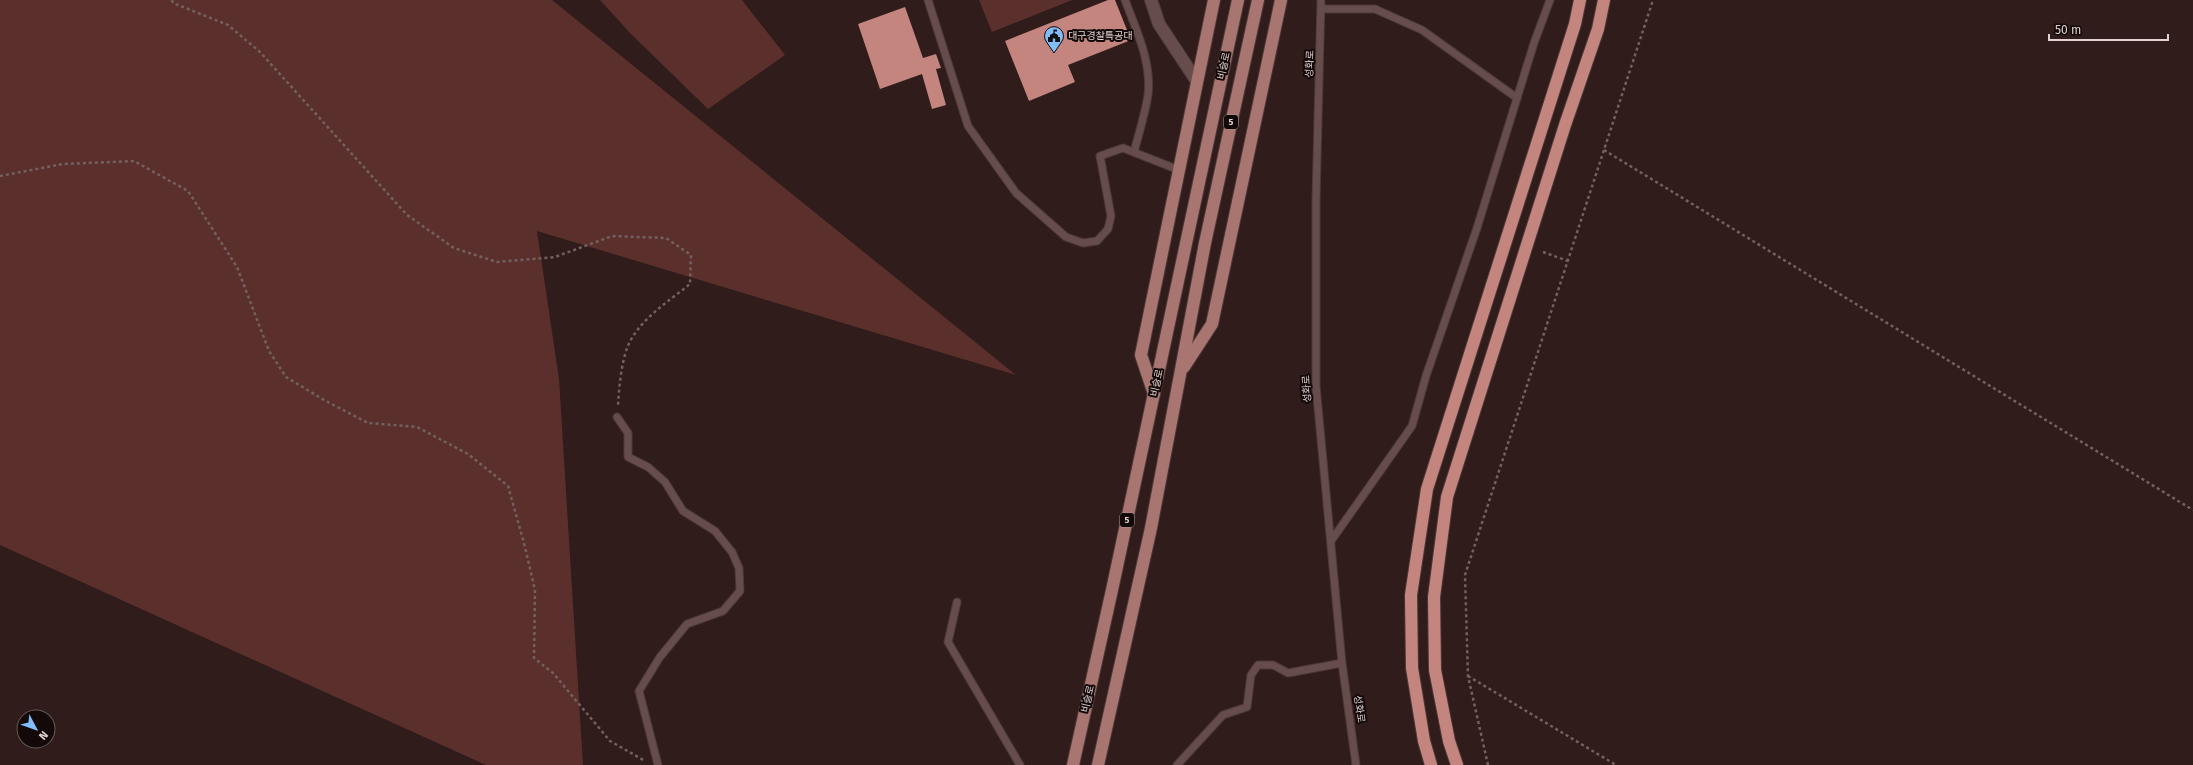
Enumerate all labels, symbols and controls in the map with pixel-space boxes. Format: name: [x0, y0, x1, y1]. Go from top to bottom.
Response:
scale bar: [2049, 16, 2168, 42]
text: 50 m: [2055, 23, 2081, 37]
public building icon: 대구경찰특공대: [1043, 25, 1065, 53]
place label: 대구경찰특공대: [1068, 30, 1132, 42]
street label: 성화로: [1304, 50, 1316, 78]
street label: 비슬로: [1215, 51, 1233, 81]
road number: 5: [1224, 115, 1238, 129]
street label: 비슬로: [1148, 368, 1166, 398]
street label: 성화로: [1300, 375, 1314, 403]
road number: 5: [1120, 513, 1134, 527]
street label: 비슬로: [1079, 684, 1097, 714]
street label: 성화로: [1351, 694, 1367, 724]
north arrow: [16, 709, 56, 749]
text: N: [36, 728, 50, 742]

